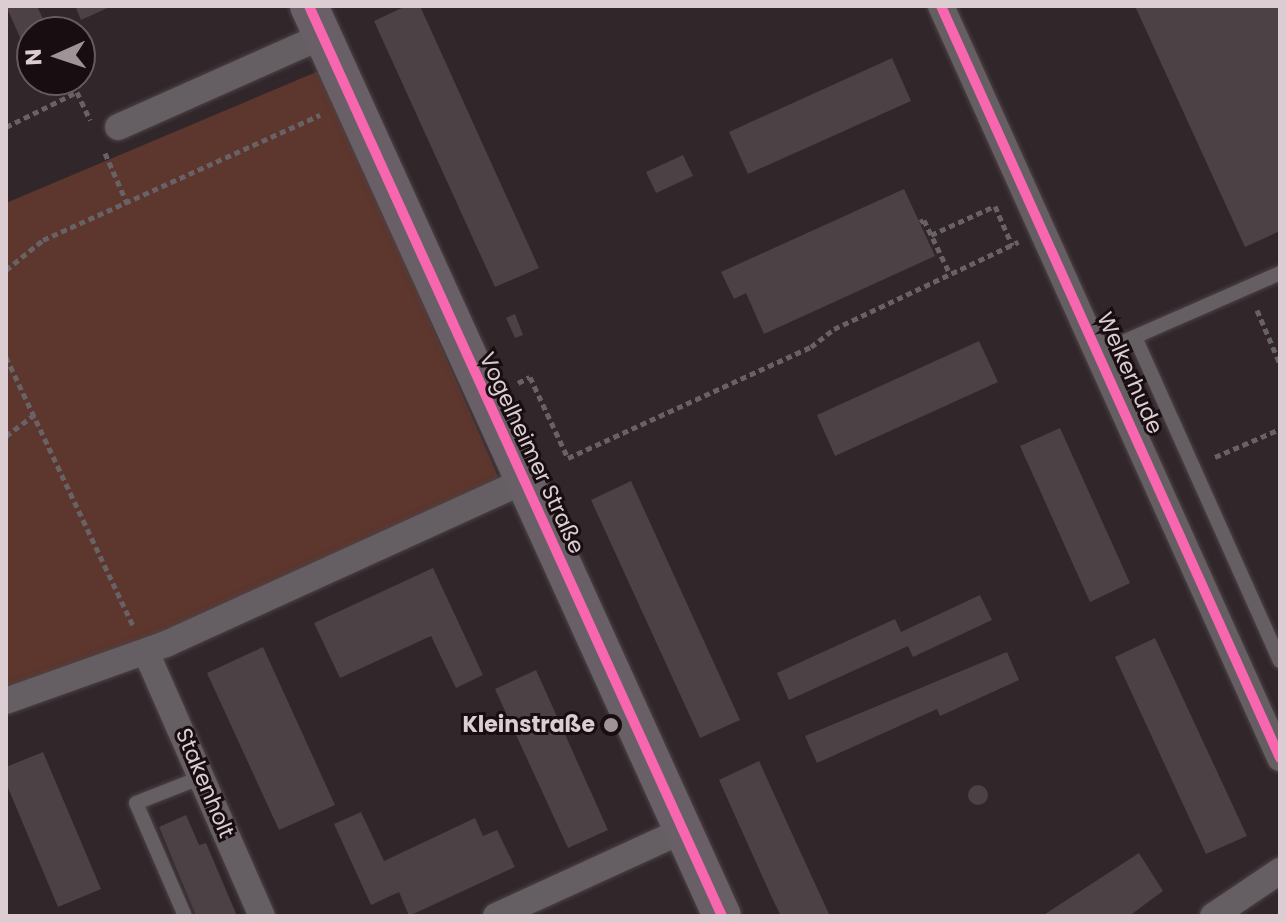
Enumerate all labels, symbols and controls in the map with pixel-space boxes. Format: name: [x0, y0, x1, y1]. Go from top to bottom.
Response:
north arrow: [16, 16, 96, 96]
text: N: [18, 48, 49, 66]
street label: Welkerhude: [1091, 308, 1169, 438]
street label: Vogelheimer Straße: [474, 348, 590, 558]
place label: Kleinstraße: [462, 712, 595, 738]
marker: Kleinstraße: [602, 716, 620, 734]
street label: Stakenholt: [170, 724, 240, 842]

